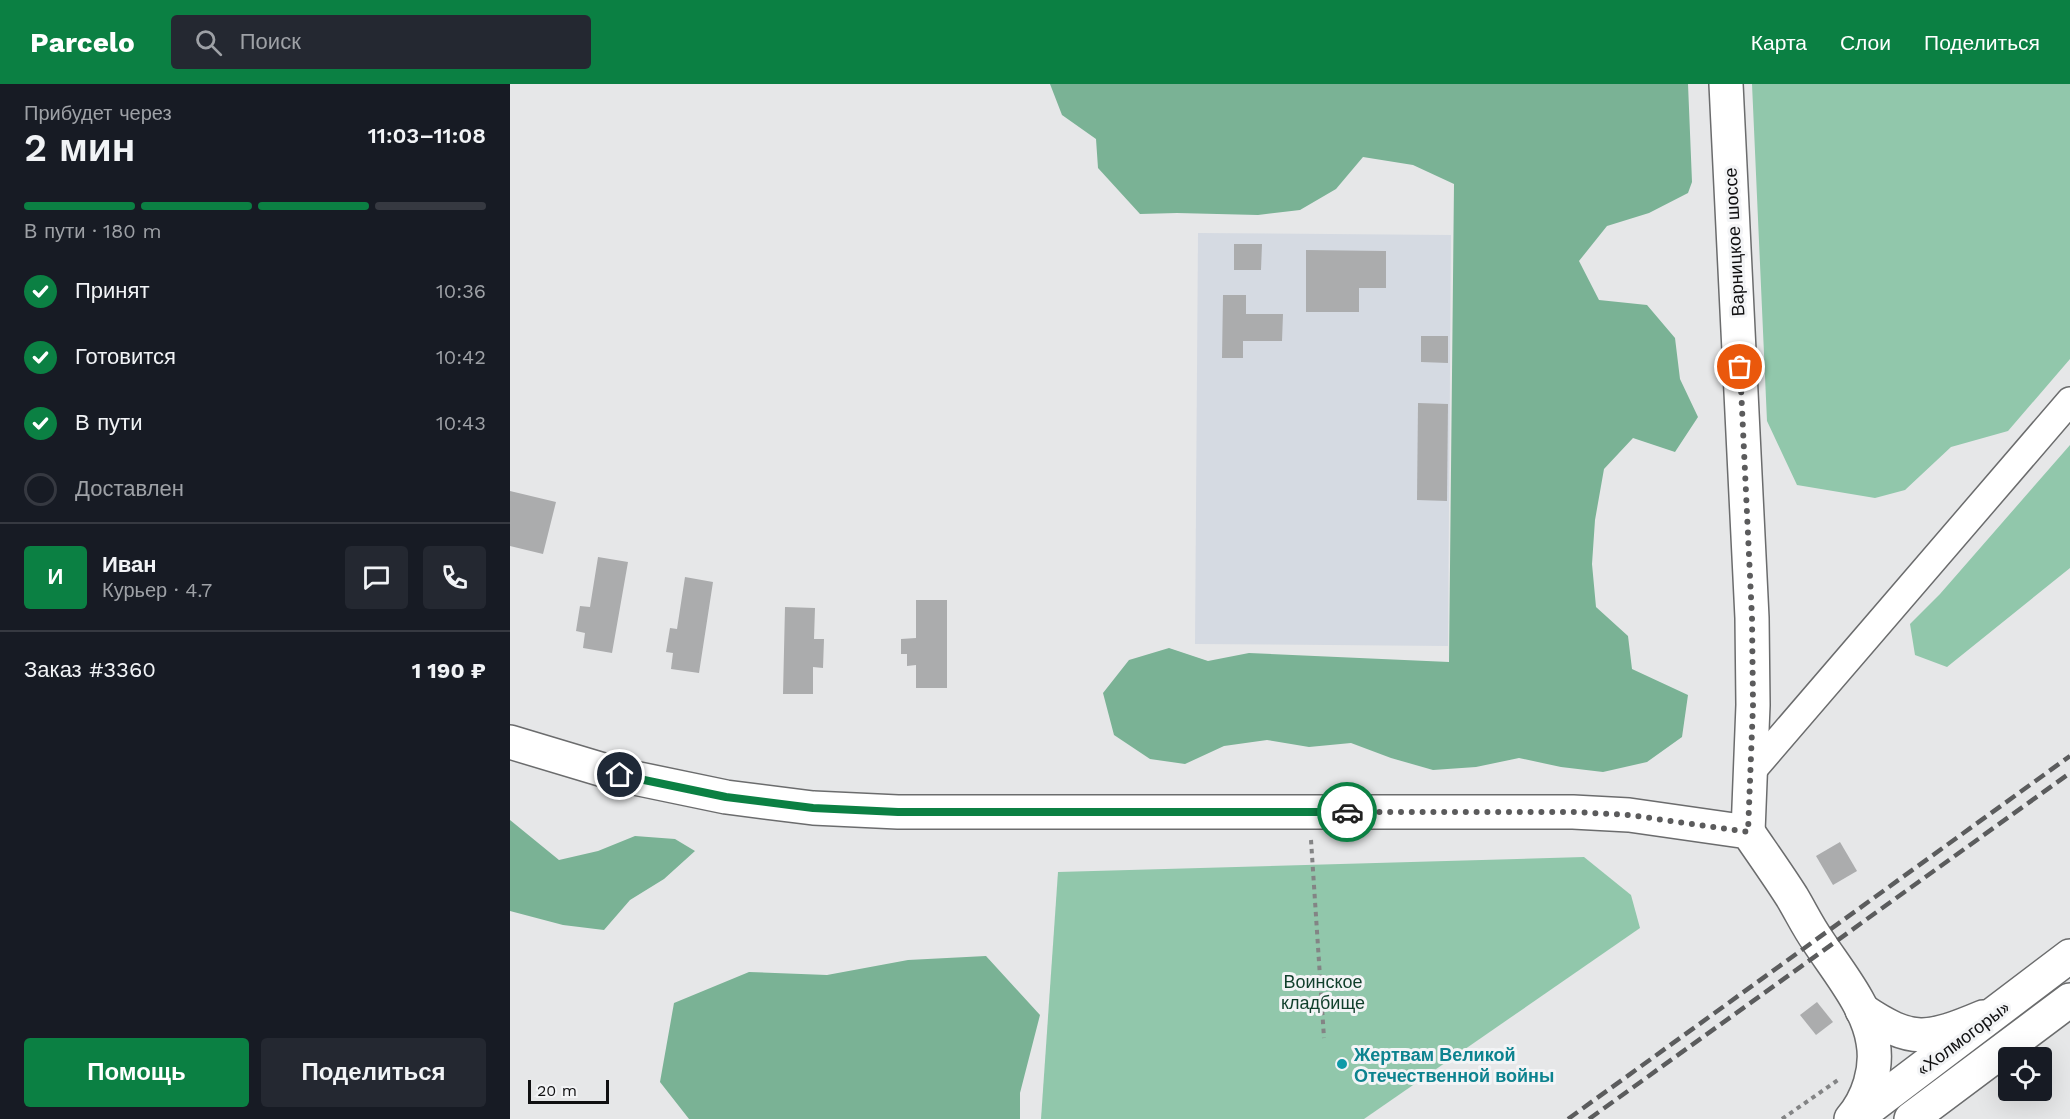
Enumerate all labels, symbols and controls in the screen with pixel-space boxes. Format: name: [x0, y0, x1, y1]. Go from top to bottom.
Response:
search box: [171, 15, 591, 69]
text: Parcelo: [30, 26, 135, 59]
icon: search: [192, 26, 225, 59]
text: Поиск: [240, 29, 301, 54]
text: Карта: [1751, 30, 1807, 55]
text: Слои: [1840, 30, 1891, 55]
text: Поделиться: [1924, 30, 2040, 55]
text: Прибудет через: [24, 101, 172, 125]
text: 11:03–11:08: [368, 123, 486, 148]
text: 2 мин: [24, 125, 135, 170]
street label: Варницкое шоссе: [1720, 167, 1748, 317]
text: В пути · 180 m: [24, 219, 162, 243]
icon: check: [24, 275, 57, 308]
text: Принят: [75, 278, 149, 303]
text: 10:36: [436, 279, 486, 303]
icon: check: [24, 341, 57, 374]
pin: [1714, 341, 1765, 392]
text: Готовится: [75, 344, 176, 369]
text: 10:42: [436, 345, 486, 369]
icon: bag: [1723, 350, 1756, 383]
icon: check: [24, 407, 57, 440]
text: В пути: [75, 410, 142, 435]
text: 10:43: [436, 411, 486, 435]
text: Доставлен: [75, 476, 184, 501]
button: chat: [345, 546, 408, 609]
button: phone: [423, 546, 486, 609]
text: Иван: [102, 552, 157, 577]
text: И: [48, 564, 63, 589]
text: Курьер · 4.7: [102, 578, 212, 602]
text: Заказ #3360: [24, 657, 156, 682]
text: 1 190 ₽: [412, 658, 486, 683]
pin: [594, 749, 645, 800]
icon: home: [603, 758, 636, 791]
courier: [1317, 782, 1377, 842]
icon: car: [1331, 796, 1364, 829]
park label: Воинское кладбище: [1281, 971, 1365, 1013]
street label: «Холмогоры»: [1912, 996, 2014, 1080]
button: Помощь: [24, 1038, 249, 1107]
button: Поделиться: [261, 1038, 486, 1107]
place label: Жертвам Великой Отечественной войны: [1353, 1044, 1554, 1086]
map controls: [1998, 1047, 2052, 1101]
button: locate: [1998, 1047, 2052, 1101]
marker: Жертвам Великой Отечественной войны: [1335, 1057, 1349, 1071]
scale bar: [528, 1077, 609, 1104]
text: 20 m: [537, 1081, 577, 1100]

